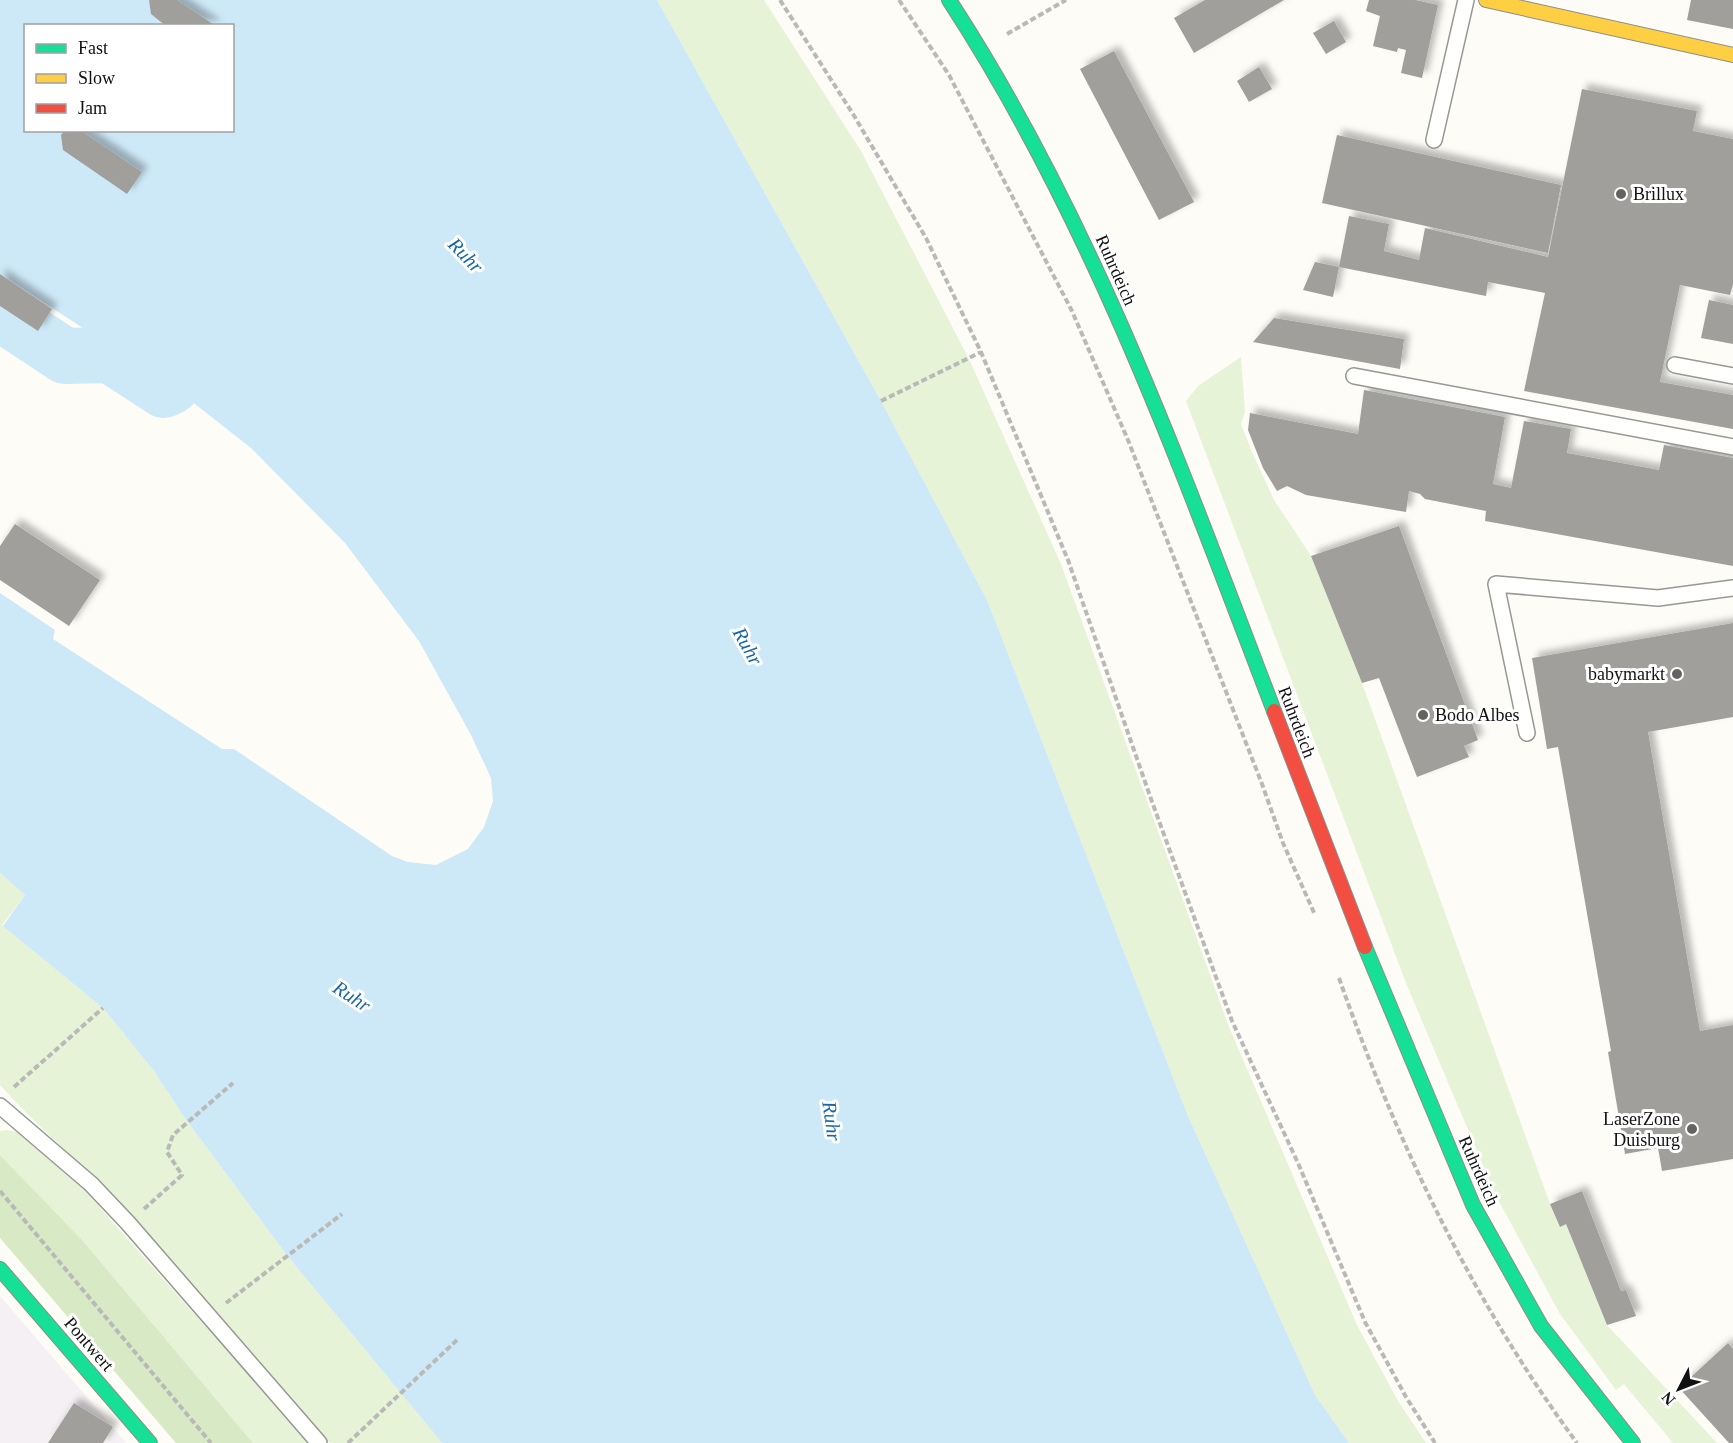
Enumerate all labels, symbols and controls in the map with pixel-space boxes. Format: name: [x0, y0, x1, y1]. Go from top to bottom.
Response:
legend: [24, 24, 234, 132]
text: Fast: [78, 38, 108, 58]
text: Slow: [78, 68, 115, 88]
text: Jam: [78, 98, 107, 118]
place label: Brillux: [1633, 184, 1684, 204]
marker: Brillux: [1614, 187, 1628, 201]
water label: Ruhr: [443, 232, 488, 277]
street label: Ruhrdeich: [1092, 232, 1140, 308]
water label: Ruhr: [728, 622, 767, 669]
place label: babymarkt: [1588, 664, 1665, 684]
marker: babymarkt: [1670, 667, 1684, 681]
street label: Ruhrdeich: [1274, 683, 1320, 761]
place label: Bodo Albes: [1435, 705, 1520, 725]
marker: Bodo Albes: [1416, 708, 1430, 722]
water label: Ruhr: [328, 975, 375, 1016]
water label: Ruhr: [818, 1099, 846, 1143]
place label: LaserZone Duisburg: [1603, 1109, 1680, 1150]
marker: LaserZone Duisburg: [1685, 1122, 1699, 1136]
street label: Ruhrdeich: [1455, 1133, 1503, 1209]
street label: Pontwert: [60, 1313, 118, 1375]
north arrow: [1649, 1359, 1709, 1419]
text: N: [1658, 1388, 1678, 1409]

